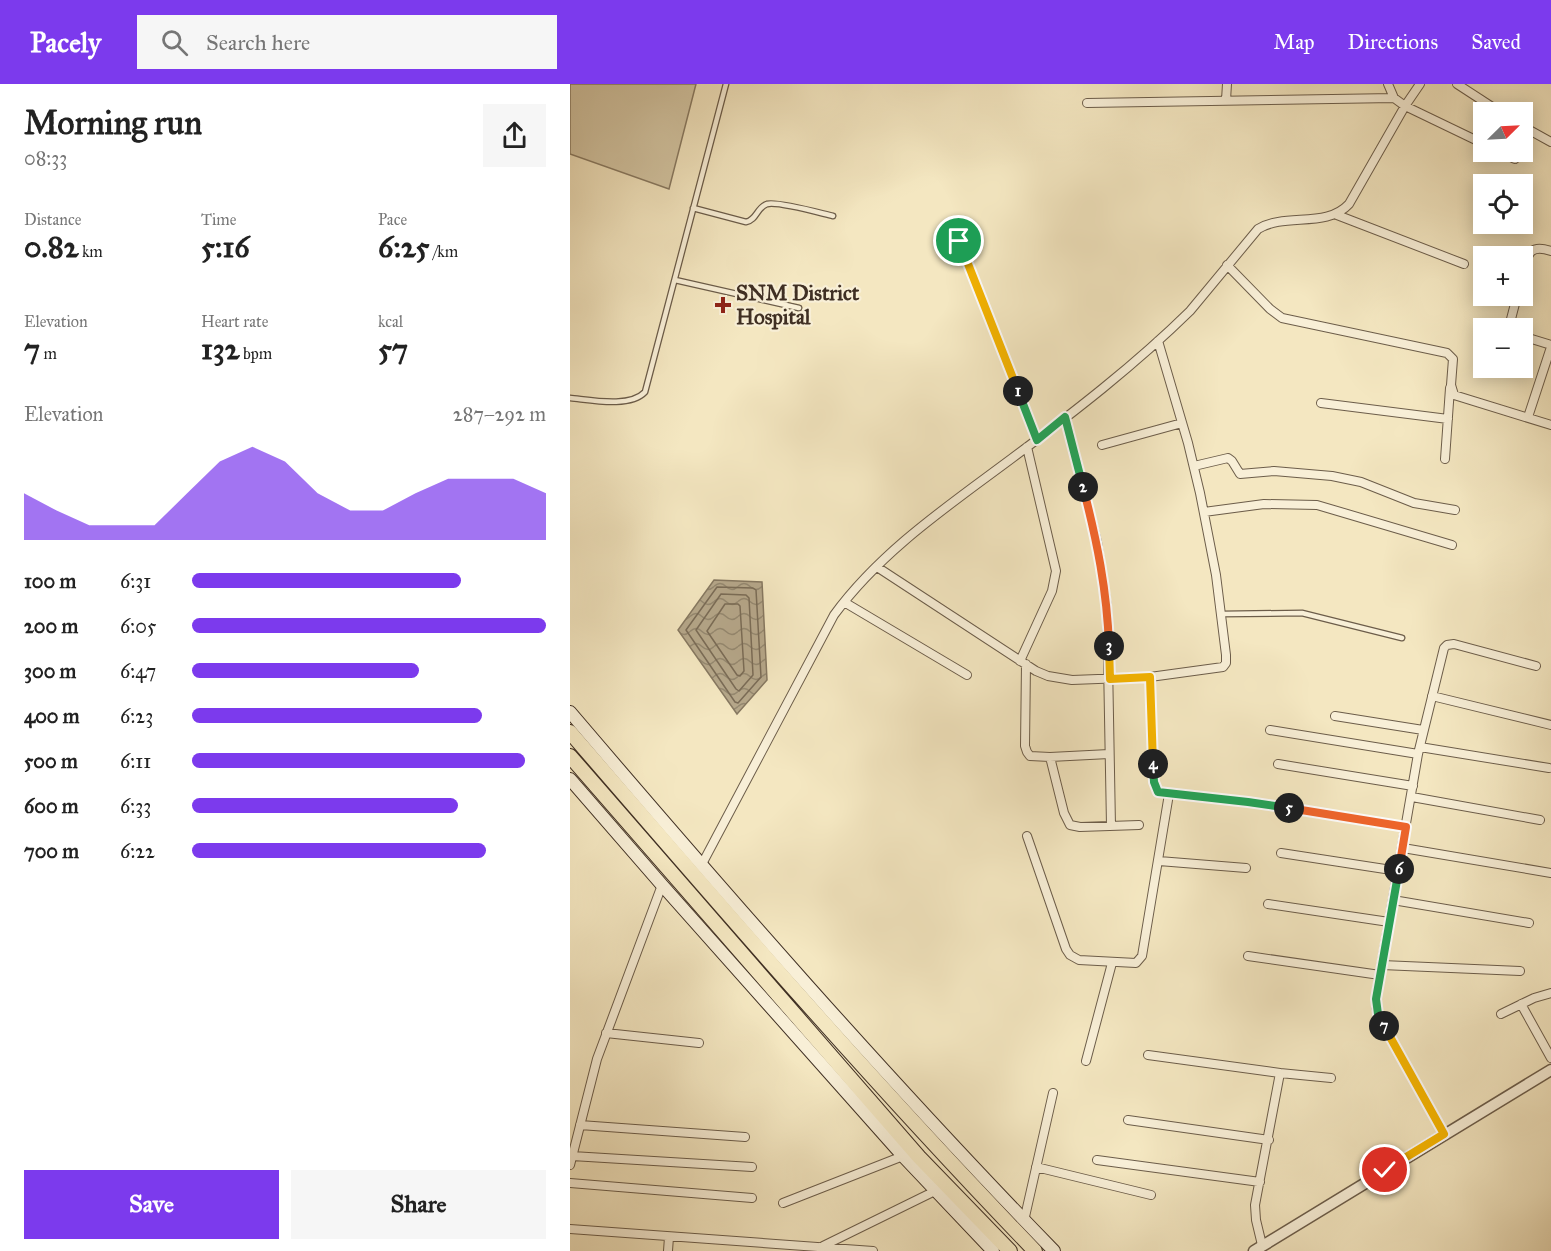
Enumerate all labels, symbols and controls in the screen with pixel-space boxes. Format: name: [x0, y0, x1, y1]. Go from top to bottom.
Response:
search box: [137, 15, 557, 69]
text: Pacely: [30, 25, 101, 60]
icon: search: [158, 26, 191, 59]
text: Search here: [206, 29, 310, 56]
text: Map: [1274, 29, 1315, 55]
text: Directions: [1348, 29, 1438, 55]
text: Saved: [1471, 29, 1521, 55]
north arrow: [1473, 102, 1533, 162]
map controls: [1473, 102, 1533, 378]
text: Morning run: [24, 103, 202, 143]
button: share: [483, 104, 546, 167]
text: 08:33: [24, 146, 67, 170]
button: locate: [1473, 174, 1533, 234]
text: Distance: [24, 210, 81, 229]
text: Time: [201, 210, 236, 229]
text: Pace: [378, 210, 407, 229]
pin: [933, 215, 984, 266]
icon: arrive: [942, 224, 975, 257]
text: 0.82: [24, 229, 78, 265]
text: 5:16: [201, 229, 250, 265]
text: 6:25: [378, 229, 429, 265]
text: km: [78, 242, 103, 261]
text: /km: [429, 242, 458, 261]
button: +: [1473, 246, 1533, 306]
place label: SNM District Hospital: [736, 280, 860, 330]
marker: SNM District Hospital: [714, 296, 732, 314]
text: Elevation: [24, 312, 88, 331]
text: Heart rate: [201, 312, 268, 331]
text: kcal: [378, 312, 403, 331]
button: −: [1473, 318, 1533, 378]
text: 7: [24, 331, 40, 367]
text: 132: [201, 331, 240, 367]
text: 57: [378, 331, 408, 367]
text: m: [40, 344, 57, 363]
text: bpm: [240, 344, 272, 363]
pin: 1: [1003, 376, 1033, 406]
text: 1: [1015, 381, 1021, 400]
text: Elevation: [24, 402, 103, 426]
text: 287–292 m: [453, 402, 546, 426]
pin: 2: [1068, 472, 1098, 502]
text: 2: [1079, 477, 1087, 496]
text: 100 m: [24, 569, 76, 593]
text: 6:31: [120, 569, 151, 593]
text: 200 m: [24, 614, 78, 638]
text: 6:05: [120, 614, 156, 638]
pin: 3: [1094, 631, 1124, 661]
text: 3: [1106, 636, 1112, 655]
text: 300 m: [24, 659, 76, 683]
text: 6:47: [120, 659, 156, 683]
text: 400 m: [24, 704, 80, 728]
text: 6:23: [120, 704, 153, 728]
text: 500 m: [24, 749, 78, 773]
text: 6:11: [120, 749, 151, 773]
pin: 4: [1138, 749, 1168, 779]
text: 4: [1149, 754, 1157, 773]
pin: 5: [1274, 793, 1304, 823]
text: 600 m: [24, 794, 79, 818]
text: 6:33: [120, 794, 151, 818]
text: 5: [1285, 798, 1293, 817]
text: 700 m: [24, 839, 79, 863]
text: 6:22: [120, 839, 155, 863]
pin: 6: [1384, 854, 1414, 884]
text: 6: [1395, 859, 1403, 878]
pin: 7: [1369, 1011, 1399, 1041]
text: 7: [1380, 1016, 1388, 1035]
pin: [1359, 1144, 1410, 1195]
icon: check: [1368, 1153, 1401, 1186]
button: Save: [24, 1170, 279, 1239]
button: Share: [291, 1170, 546, 1239]

